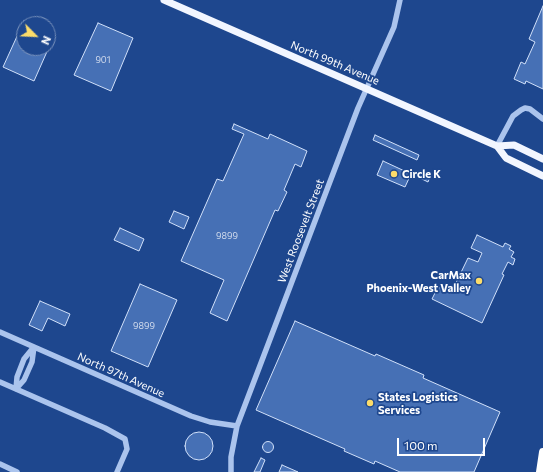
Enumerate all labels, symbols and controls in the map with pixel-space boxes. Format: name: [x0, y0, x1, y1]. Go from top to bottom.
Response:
north arrow: [16, 16, 56, 56]
text: N: [39, 34, 54, 47]
street label: North 99th Avenue: [289, 38, 381, 88]
house number: 901: [95, 55, 111, 65]
place label: Circle K: [402, 167, 441, 181]
marker: Circle K: [389, 169, 399, 179]
street label: West Roosevelt Street: [275, 177, 327, 285]
house number: 9899: [216, 231, 238, 241]
place label: CarMax Phoenix-West Valley: [366, 268, 471, 294]
marker: CarMax Phoenix-West Valley: [474, 276, 484, 286]
house number: 9899: [133, 321, 155, 331]
street label: North 97th Avenue: [75, 350, 167, 400]
place label: States Logistics Services: [378, 390, 458, 416]
marker: States Logistics Services: [365, 398, 375, 408]
scale bar: [399, 430, 487, 456]
text: 100 m: [404, 438, 438, 452]

